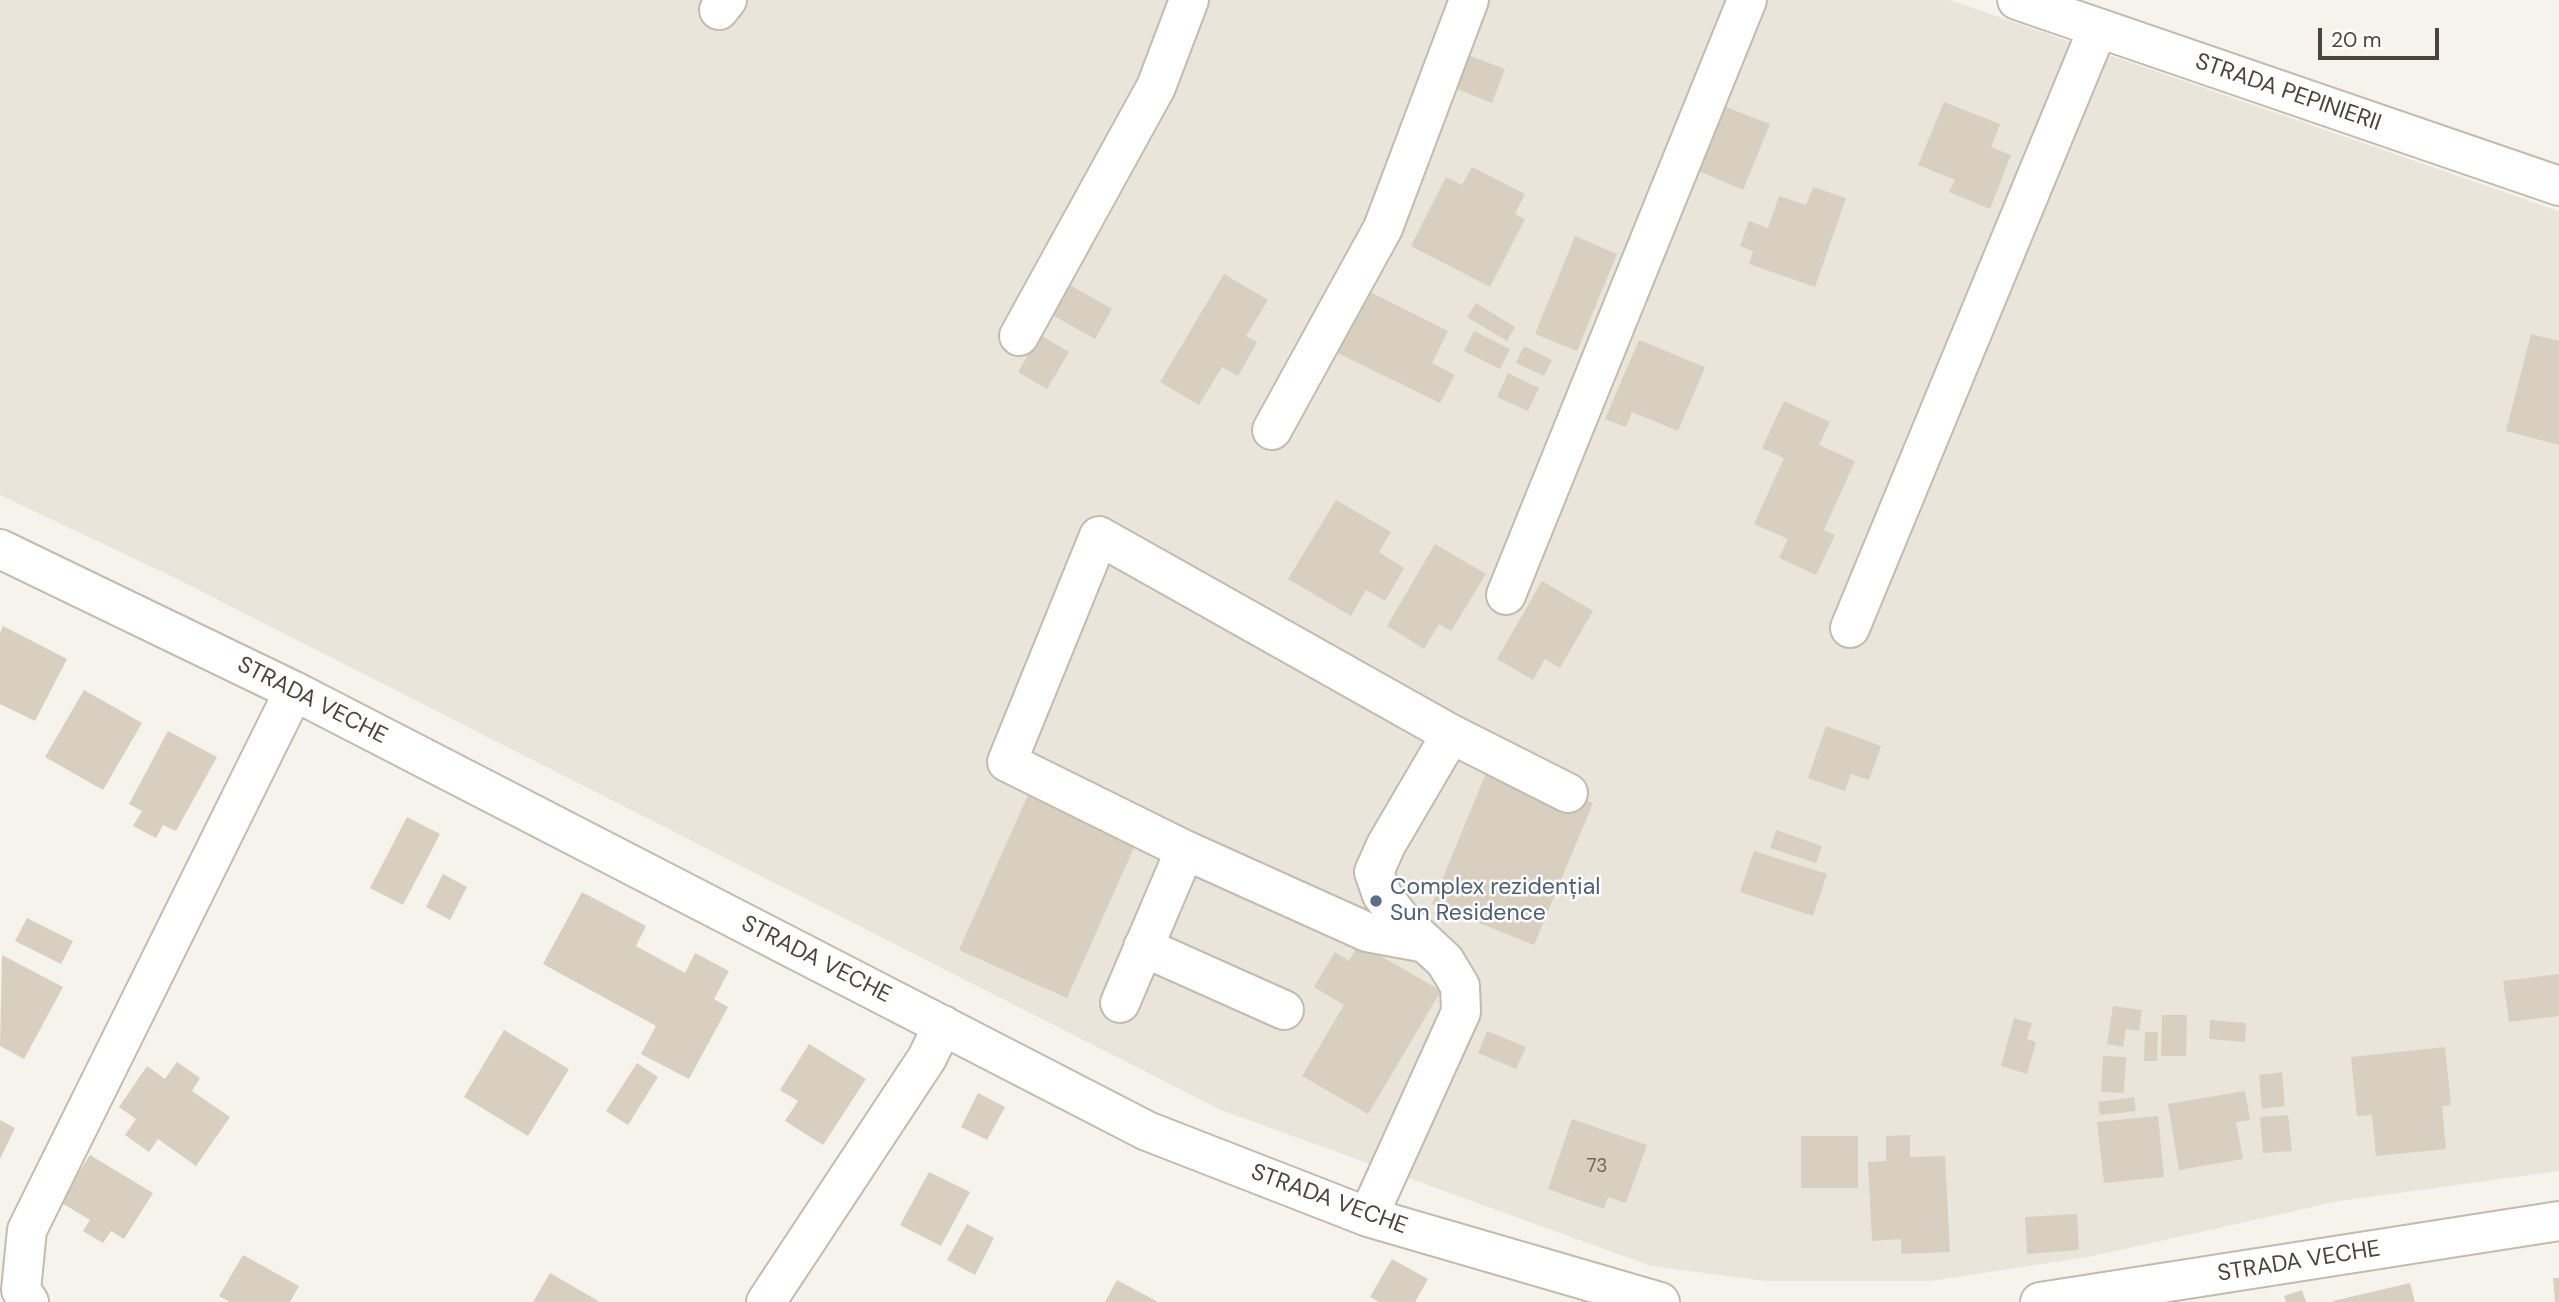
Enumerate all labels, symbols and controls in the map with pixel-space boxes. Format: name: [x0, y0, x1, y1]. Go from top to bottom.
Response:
scale bar: [2321, 14, 2442, 58]
text: 20 m: [2331, 26, 2382, 54]
street label: STRADA PEPINIERII: [2192, 48, 2384, 138]
street label: STRADA VECHE: [233, 651, 391, 751]
place label: Complex rezidențial Sun Residence: [1390, 874, 1600, 928]
marker: Complex rezidențial Sun Residence: [1368, 893, 1384, 909]
street label: STRADA VECHE: [737, 910, 895, 1010]
house number: 73: [1587, 1156, 1607, 1178]
street label: STRADA VECHE: [1247, 1159, 1411, 1241]
street label: STRADA VECHE: [2216, 1236, 2382, 1288]

